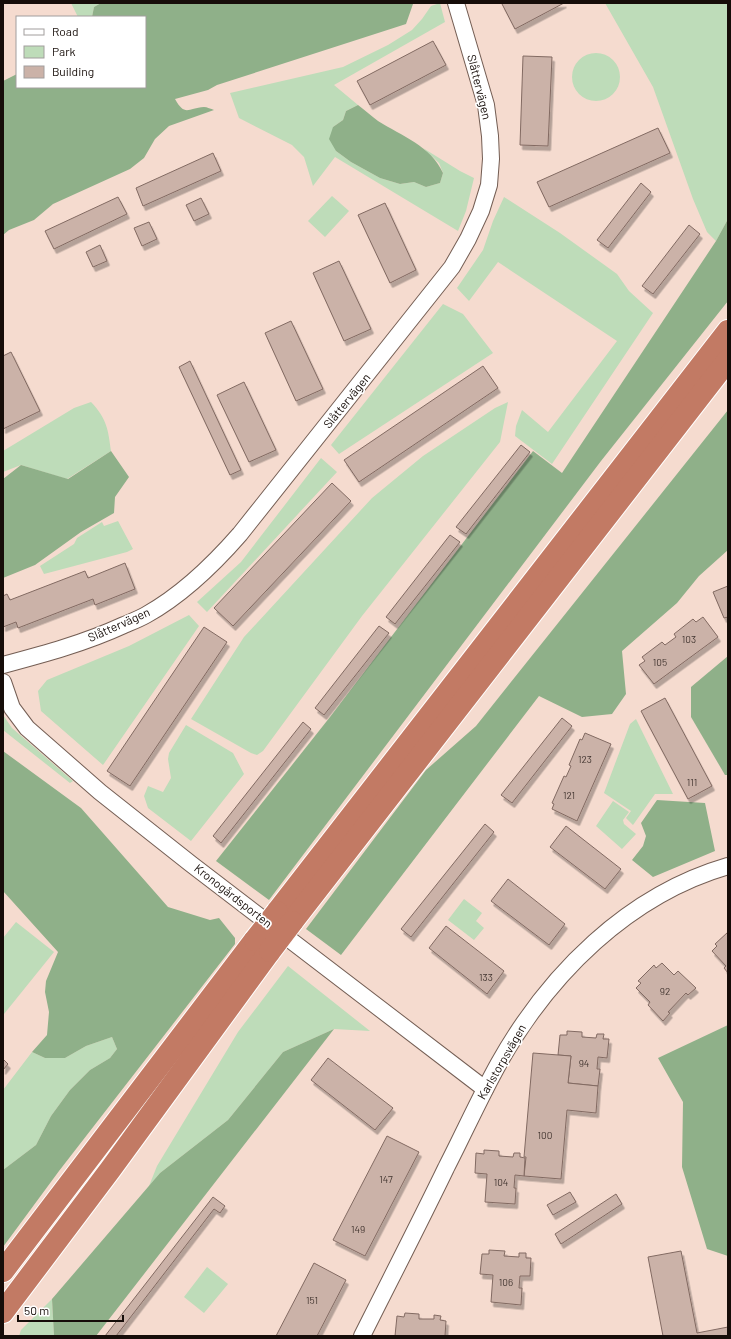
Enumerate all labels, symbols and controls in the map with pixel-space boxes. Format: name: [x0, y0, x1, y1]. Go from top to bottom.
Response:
legend: [16, 16, 146, 88]
text: Road: [52, 24, 79, 38]
text: Park: [52, 44, 76, 58]
street label: Slåttervägen: [465, 53, 495, 121]
text: Building: [52, 64, 94, 78]
street label: Slåttervägen: [320, 370, 373, 431]
street label: Slåttervägen: [85, 604, 152, 644]
house number: 103: [682, 633, 696, 645]
house number: 105: [653, 656, 667, 668]
house number: 123: [578, 753, 592, 765]
house number: 111: [687, 776, 697, 788]
house number: 121: [563, 789, 575, 801]
street label: Kronogårdsporten: [192, 860, 275, 930]
house number: 133: [479, 971, 493, 983]
house number: 92: [660, 985, 670, 997]
street label: Karlstorpsvägen: [474, 1021, 528, 1102]
house number: 94: [579, 1057, 589, 1069]
house number: 100: [538, 1129, 552, 1141]
house number: 147: [379, 1173, 393, 1185]
house number: 104: [494, 1176, 508, 1188]
house number: 149: [351, 1223, 365, 1235]
house number: 106: [499, 1276, 513, 1288]
house number: 151: [306, 1294, 318, 1306]
scale bar: [18, 1297, 123, 1323]
text: 50 m: [24, 1303, 49, 1317]

